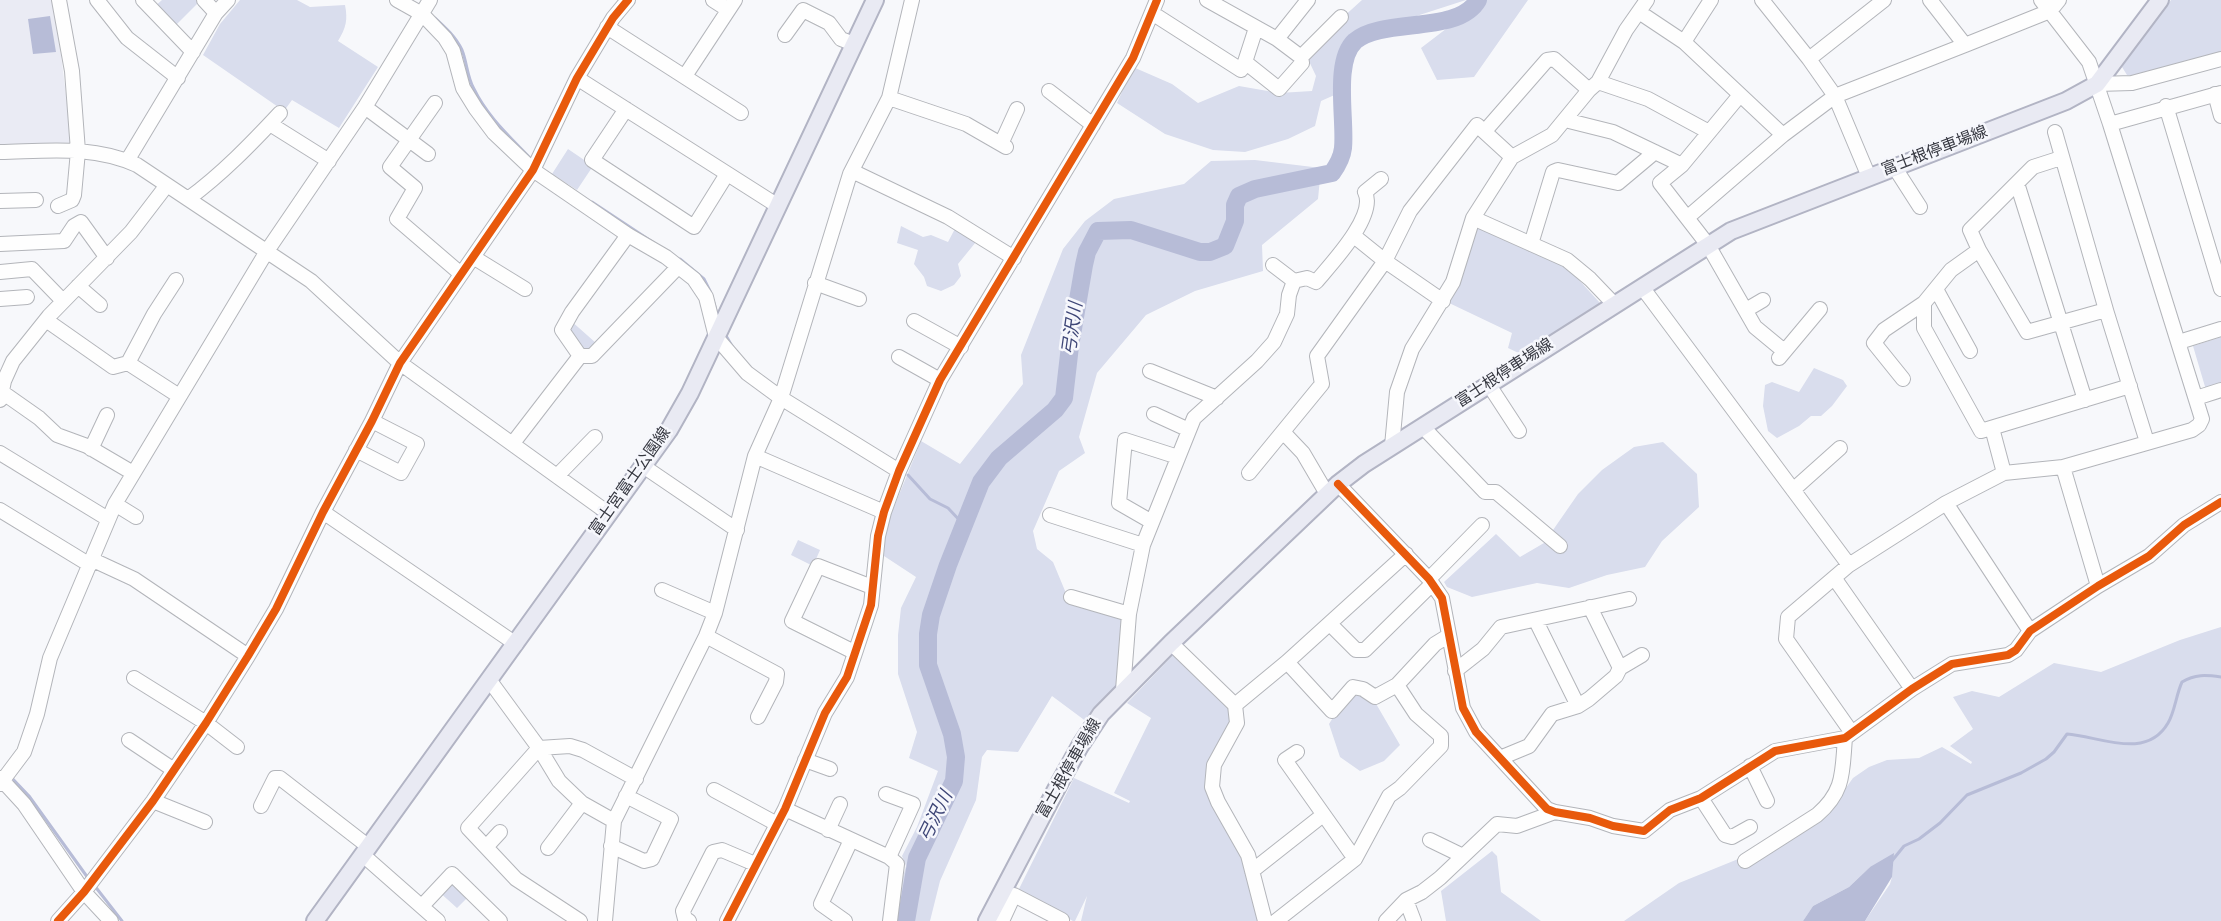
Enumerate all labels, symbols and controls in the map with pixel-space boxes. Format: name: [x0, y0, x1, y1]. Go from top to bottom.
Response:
street label: 富士根停車場線: [1879, 123, 1991, 181]
water label: 弓沢川: [1060, 301, 1088, 357]
street label: 富士根停車場線: [1453, 335, 1557, 413]
street label: 富士宮富士公園線: [586, 424, 676, 540]
street label: 富士根停車場線: [1034, 716, 1106, 822]
water label: 弓沢川: [915, 788, 959, 846]

